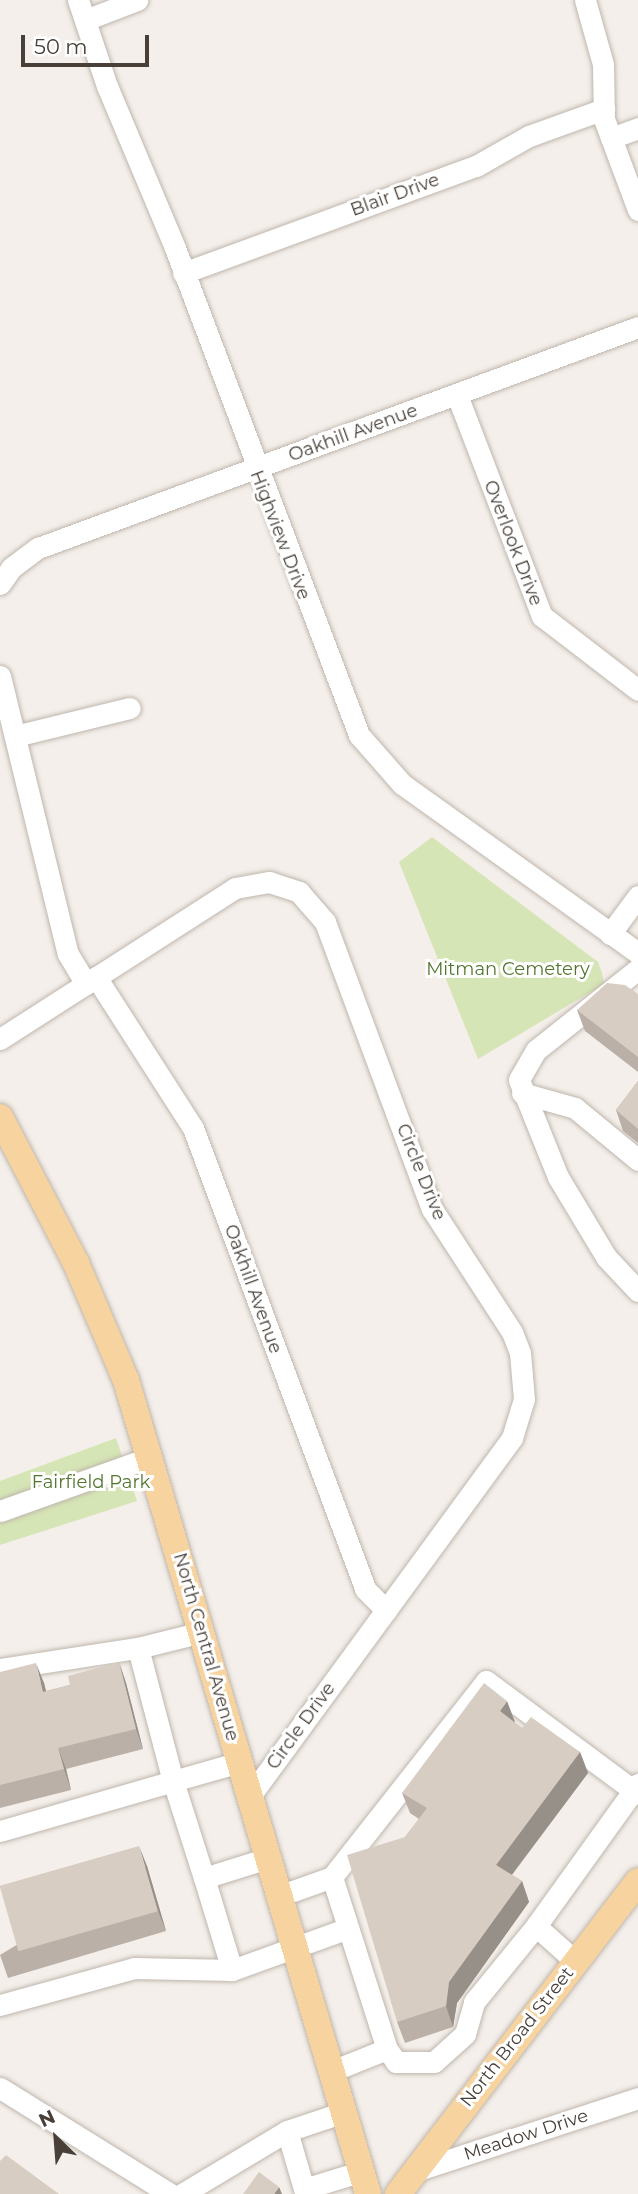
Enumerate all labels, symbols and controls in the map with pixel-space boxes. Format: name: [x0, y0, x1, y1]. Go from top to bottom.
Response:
scale bar: [24, 21, 152, 65]
text: 50 m: [34, 34, 88, 59]
street label: Blair Drive: [348, 169, 442, 221]
street label: Oakhill Avenue: [285, 400, 421, 466]
street label: Highview Drive: [245, 467, 315, 603]
street label: Overlook Drive: [479, 477, 547, 609]
park label: Mitman Cemetery: [426, 958, 590, 980]
street label: Circle Drive: [392, 1121, 450, 1223]
street label: Oakhill Avenue: [220, 1221, 286, 1357]
park label: Fairfield Park: [32, 1471, 150, 1493]
street label: North Central Avenue: [169, 1550, 243, 1744]
street label: Circle Drive: [262, 1678, 340, 1774]
street label: North Broad Street: [456, 1963, 578, 2111]
north arrow: [21, 2103, 91, 2173]
text: N: [35, 2105, 59, 2132]
street label: Meadow Drive: [461, 2105, 591, 2165]

